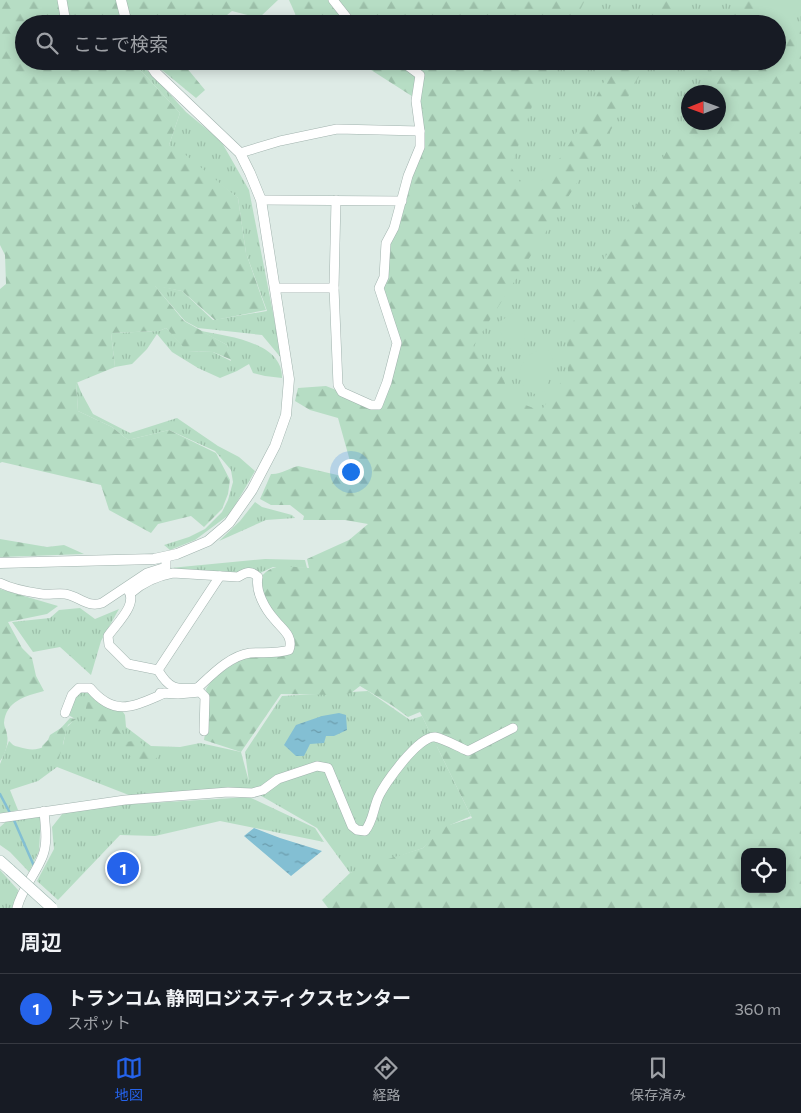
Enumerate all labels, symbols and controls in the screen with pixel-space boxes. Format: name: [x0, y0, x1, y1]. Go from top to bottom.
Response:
search box: [15, 15, 786, 70]
icon: search: [33, 29, 61, 57]
text: ここで検索: [73, 32, 168, 55]
north arrow: [681, 85, 726, 130]
your location: [338, 459, 364, 485]
map controls: [741, 848, 786, 893]
button: locate: [741, 848, 786, 893]
pin: 1: [107, 849, 139, 887]
text: 周辺: [20, 929, 62, 954]
text: トランコム 静岡ロジスティクスセンター: [67, 986, 411, 1009]
text: 1: [32, 999, 40, 1018]
text: 360 m: [735, 999, 781, 1018]
text: スポット: [67, 1013, 131, 1032]
tab: 地図: [115, 1054, 143, 1104]
tab: 経路: [372, 1054, 400, 1104]
tab: 保存済み: [630, 1054, 686, 1104]

